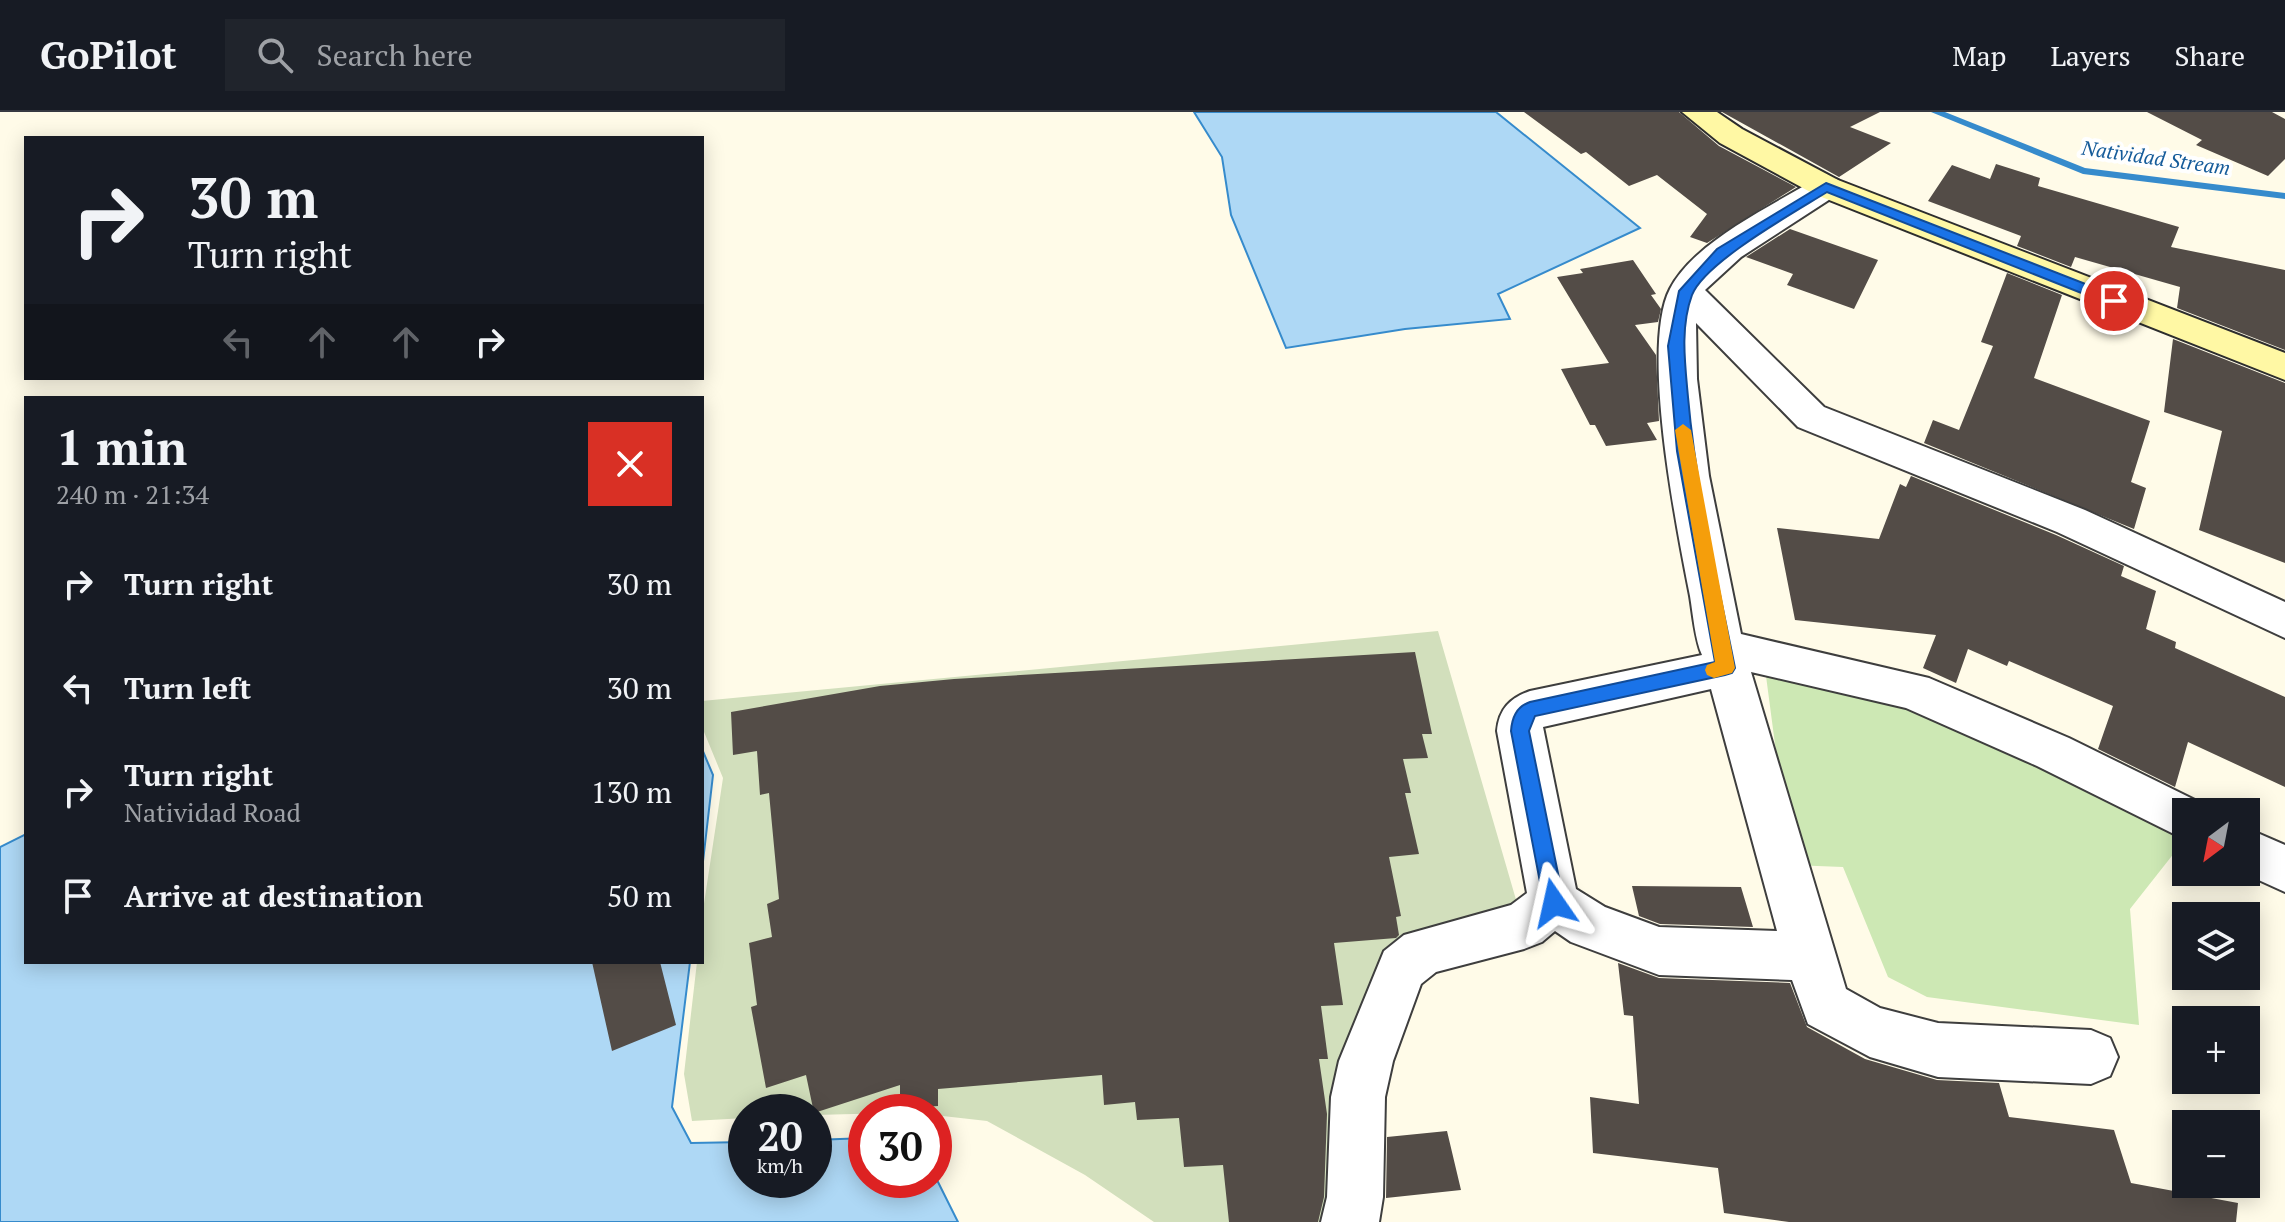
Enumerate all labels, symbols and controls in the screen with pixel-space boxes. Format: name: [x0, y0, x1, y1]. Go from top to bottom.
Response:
search box: [225, 19, 785, 91]
text: GoPilot: [40, 30, 177, 80]
icon: search: [253, 33, 297, 77]
text: Search here: [317, 35, 473, 75]
text: Map: [1952, 37, 2006, 74]
text: Layers: [2050, 37, 2131, 74]
text: Share: [2175, 37, 2245, 74]
water label: Natividad Stream: [2079, 134, 2232, 181]
text: 30 m: [188, 160, 318, 234]
icon: right: [56, 168, 160, 272]
text: Turn right: [188, 231, 352, 278]
pin: [2080, 267, 2148, 335]
icon: arrive: [2092, 279, 2136, 323]
icon: left: [216, 320, 260, 364]
icon: ahead: [300, 320, 344, 364]
icon: ahead: [384, 320, 428, 364]
icon: right: [468, 320, 512, 364]
text: 1 min: [56, 415, 187, 479]
button: close: [588, 422, 672, 506]
text: 240 m · 21:34: [56, 477, 209, 511]
icon: right: [56, 562, 100, 606]
text: Turn right: [124, 564, 273, 604]
text: 30 m: [607, 564, 672, 604]
icon: left: [56, 666, 100, 710]
text: Turn left: [124, 668, 251, 708]
text: 30 m: [607, 668, 672, 708]
text: Turn right: [124, 755, 273, 795]
icon: right: [56, 770, 100, 814]
text: 130 m: [591, 772, 672, 812]
text: Natividad Road: [124, 795, 301, 829]
north arrow: [2172, 798, 2260, 886]
map controls: [2172, 798, 2260, 1198]
position arrow: [1512, 861, 1596, 945]
icon: arrive: [56, 874, 100, 918]
text: Arrive at destination: [124, 876, 423, 916]
text: 50 m: [607, 876, 672, 916]
button: layers: [2172, 902, 2260, 990]
button: +: [2172, 1006, 2260, 1094]
speed limit sign: 30: [848, 1094, 952, 1198]
text: 20: [757, 1109, 803, 1162]
button: −: [2172, 1110, 2260, 1198]
text: km/h: [757, 1152, 803, 1179]

